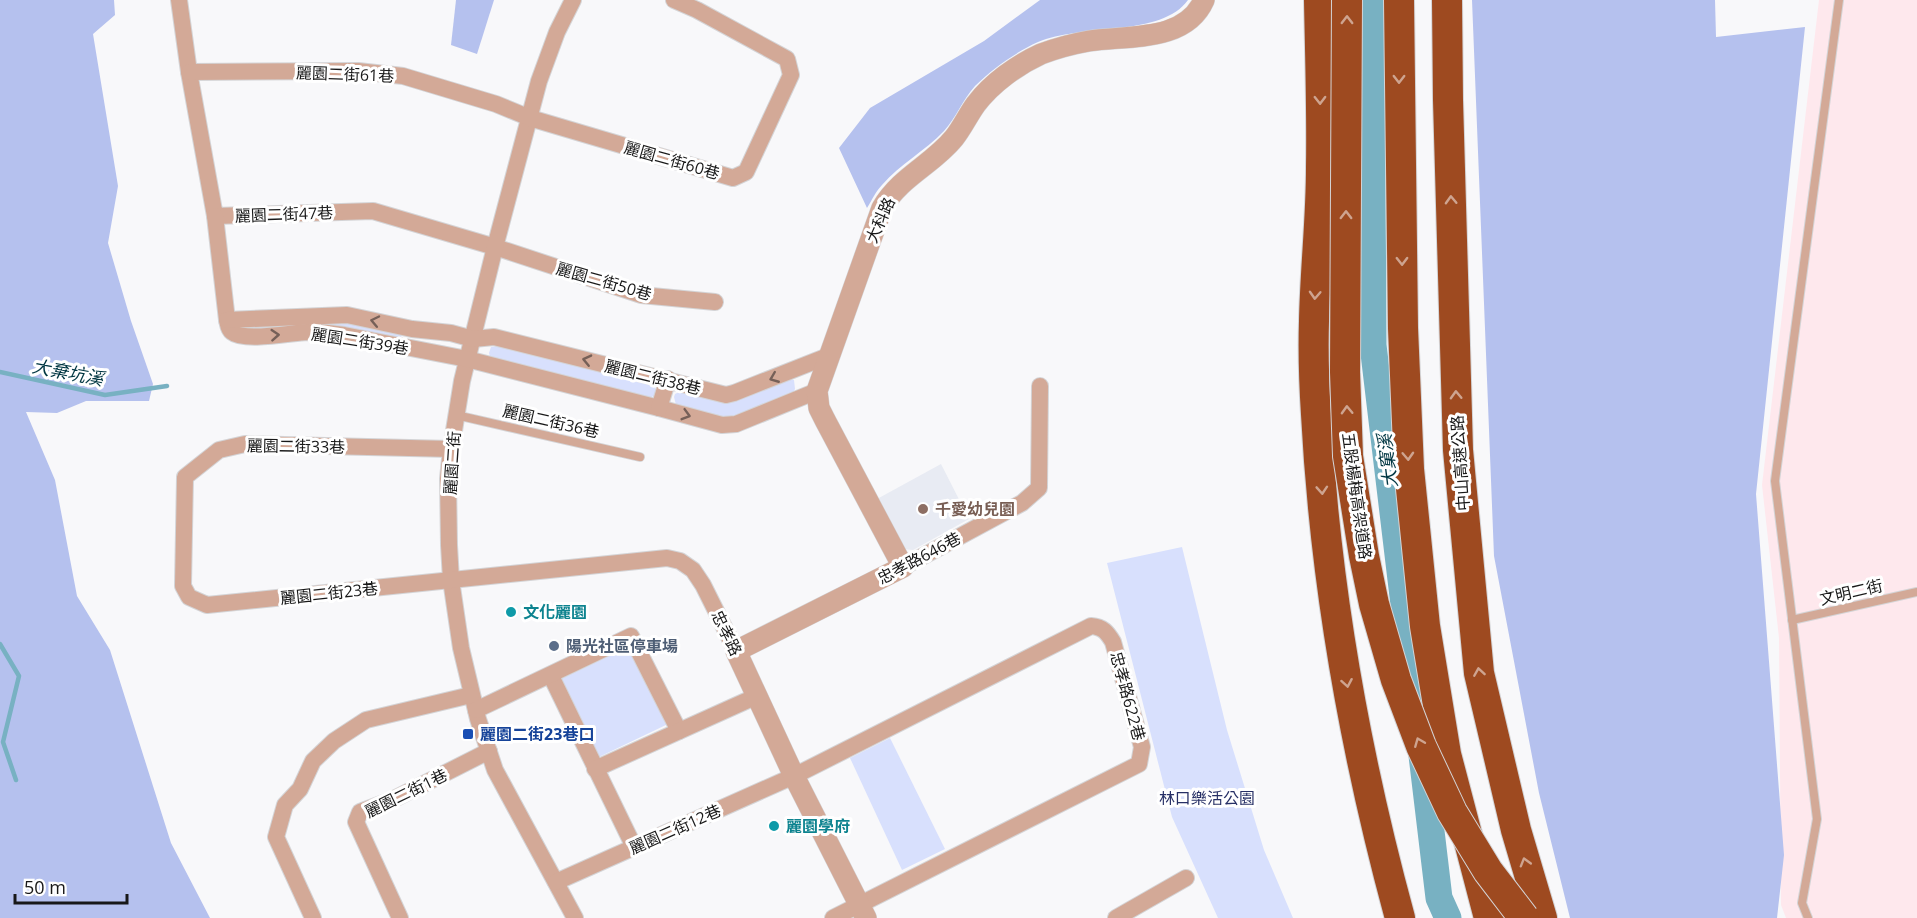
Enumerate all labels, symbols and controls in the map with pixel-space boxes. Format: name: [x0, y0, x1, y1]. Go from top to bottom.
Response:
one-way arrow: [1341, 15, 1353, 24]
street label: 麗園二街61巷: [295, 61, 395, 87]
one-way arrow: [1393, 75, 1405, 84]
one-way arrow: [1314, 96, 1326, 105]
street label: 麗園二街60巷: [622, 136, 722, 184]
street label: 大科路: [860, 194, 900, 246]
one-way arrow: [1444, 195, 1457, 204]
street label: 麗園二街47巷: [234, 201, 334, 227]
one-way arrow: [1340, 210, 1352, 219]
one-way arrow: [1395, 256, 1408, 265]
street label: 麗園二街50巷: [554, 257, 654, 305]
one-way arrow: [1308, 291, 1321, 300]
one-way arrow: [370, 315, 380, 328]
street label: 麗園二街39巷: [310, 322, 410, 360]
one-way arrow: [271, 328, 280, 341]
water label: 大棄坑溪: [30, 353, 109, 391]
one-way arrow: [582, 354, 592, 367]
street label: 麗園二街38巷: [603, 354, 703, 400]
one-way arrow: [769, 371, 780, 383]
one-way arrow: [1450, 390, 1463, 399]
street label: 麗園二街36巷: [501, 399, 601, 443]
one-way arrow: [1340, 405, 1353, 414]
one-way arrow: [681, 408, 691, 420]
street label: 中山高速公路: [1446, 414, 1474, 512]
street label: 麗園二街: [439, 430, 465, 496]
water label: 大窠溪: [1371, 430, 1402, 489]
street label: 五股楊梅高架道路: [1337, 431, 1377, 561]
street label: 麗園二街33巷: [247, 434, 345, 458]
one-way arrow: [1402, 451, 1415, 460]
one-way arrow: [1315, 486, 1328, 495]
place label: 千愛幼兒園: [935, 498, 1015, 520]
marker: 千愛幼兒園: [916, 502, 930, 516]
street label: 忠孝路646巷: [873, 527, 965, 589]
street label: 文明二街: [1817, 574, 1885, 610]
street label: 麗園二街23巷: [279, 577, 379, 609]
place label: 文化麗園: [523, 601, 587, 623]
marker: 文化麗園: [504, 605, 518, 619]
street label: 忠孝路: [707, 607, 747, 659]
place label: 陽光社區停車場: [566, 635, 678, 657]
marker: 陽光社區停車場: [547, 639, 561, 653]
street label: 忠孝路622巷: [1106, 649, 1150, 743]
one-way arrow: [1474, 668, 1486, 677]
one-way arrow: [1340, 679, 1352, 688]
place label: 麗園二街23巷口: [480, 723, 594, 745]
marker: 麗園二街23巷口: [461, 727, 475, 741]
one-way arrow: [1414, 737, 1426, 748]
street label: 麗園二街1巷: [361, 764, 451, 822]
park label: 林口樂活公園: [1159, 787, 1255, 809]
street label: 麗園二街12巷: [626, 799, 724, 859]
place label: 麗園學府: [786, 815, 850, 837]
marker: 麗園學府: [767, 819, 781, 833]
one-way arrow: [1520, 857, 1532, 868]
scale bar: [15, 867, 128, 905]
text: 50 m: [24, 875, 66, 899]

